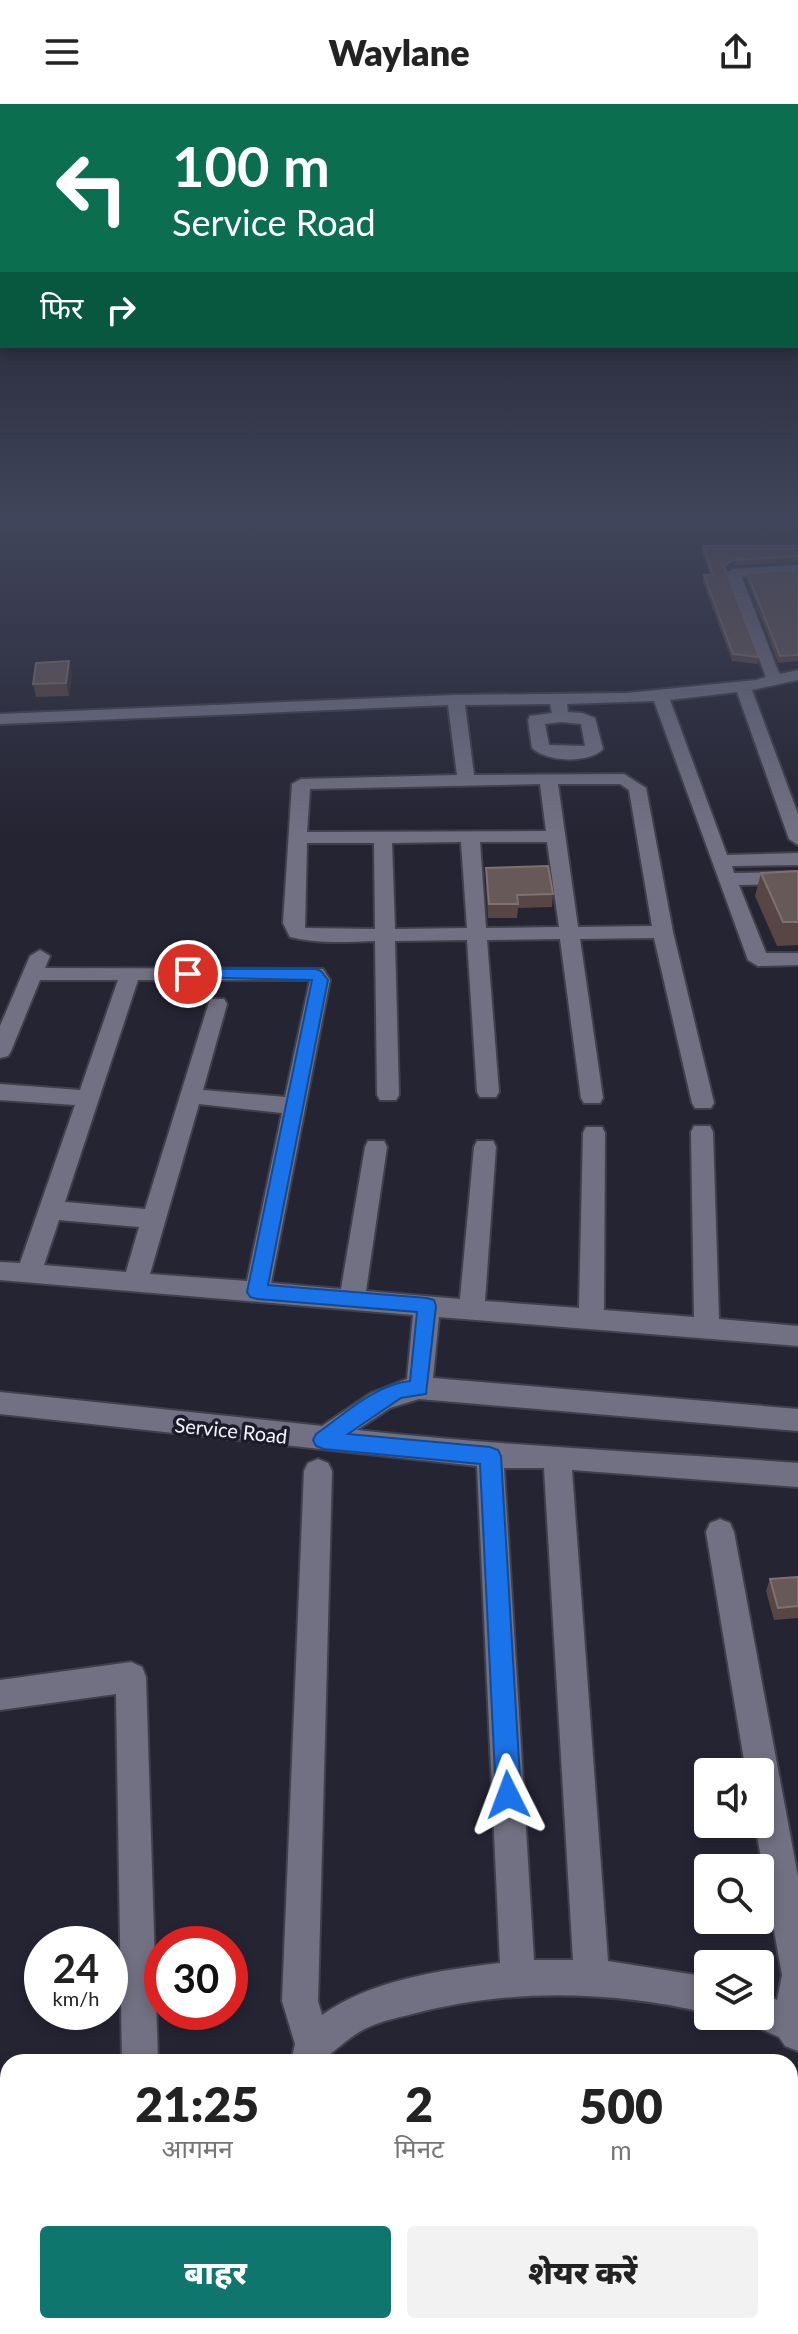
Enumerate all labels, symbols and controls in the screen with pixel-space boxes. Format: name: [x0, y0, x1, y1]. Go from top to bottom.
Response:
icon: menu: [40, 30, 84, 74]
text: Waylane: [328, 30, 470, 74]
icon: share: [714, 30, 758, 74]
text: 100 m: [172, 132, 330, 199]
icon: left: [40, 136, 144, 240]
text: Service Road: [172, 200, 376, 244]
icon: right: [99, 288, 143, 332]
text: फिर: [40, 289, 83, 325]
pin: [154, 940, 222, 1008]
icon: arrive: [166, 952, 210, 996]
street label: Service Road: [173, 1412, 289, 1448]
position arrow: [466, 1753, 550, 1837]
map controls: [694, 1758, 774, 2030]
button: sound: [694, 1758, 774, 1838]
button: search: [694, 1854, 774, 1934]
speed limit sign: 30: [144, 1926, 248, 2030]
text: 24: [53, 1944, 99, 1992]
button: layers: [694, 1950, 774, 2030]
text: km/h: [53, 1986, 99, 2010]
text: 21:25: [135, 2075, 259, 2132]
text: 2: [405, 2075, 433, 2132]
text: 500: [579, 2077, 663, 2134]
text: आगमन: [162, 2132, 233, 2164]
text: मिनट: [394, 2132, 444, 2164]
text: m: [610, 2134, 632, 2166]
button: बाहर: [40, 2226, 391, 2318]
button: शेयर करें: [407, 2226, 758, 2318]

